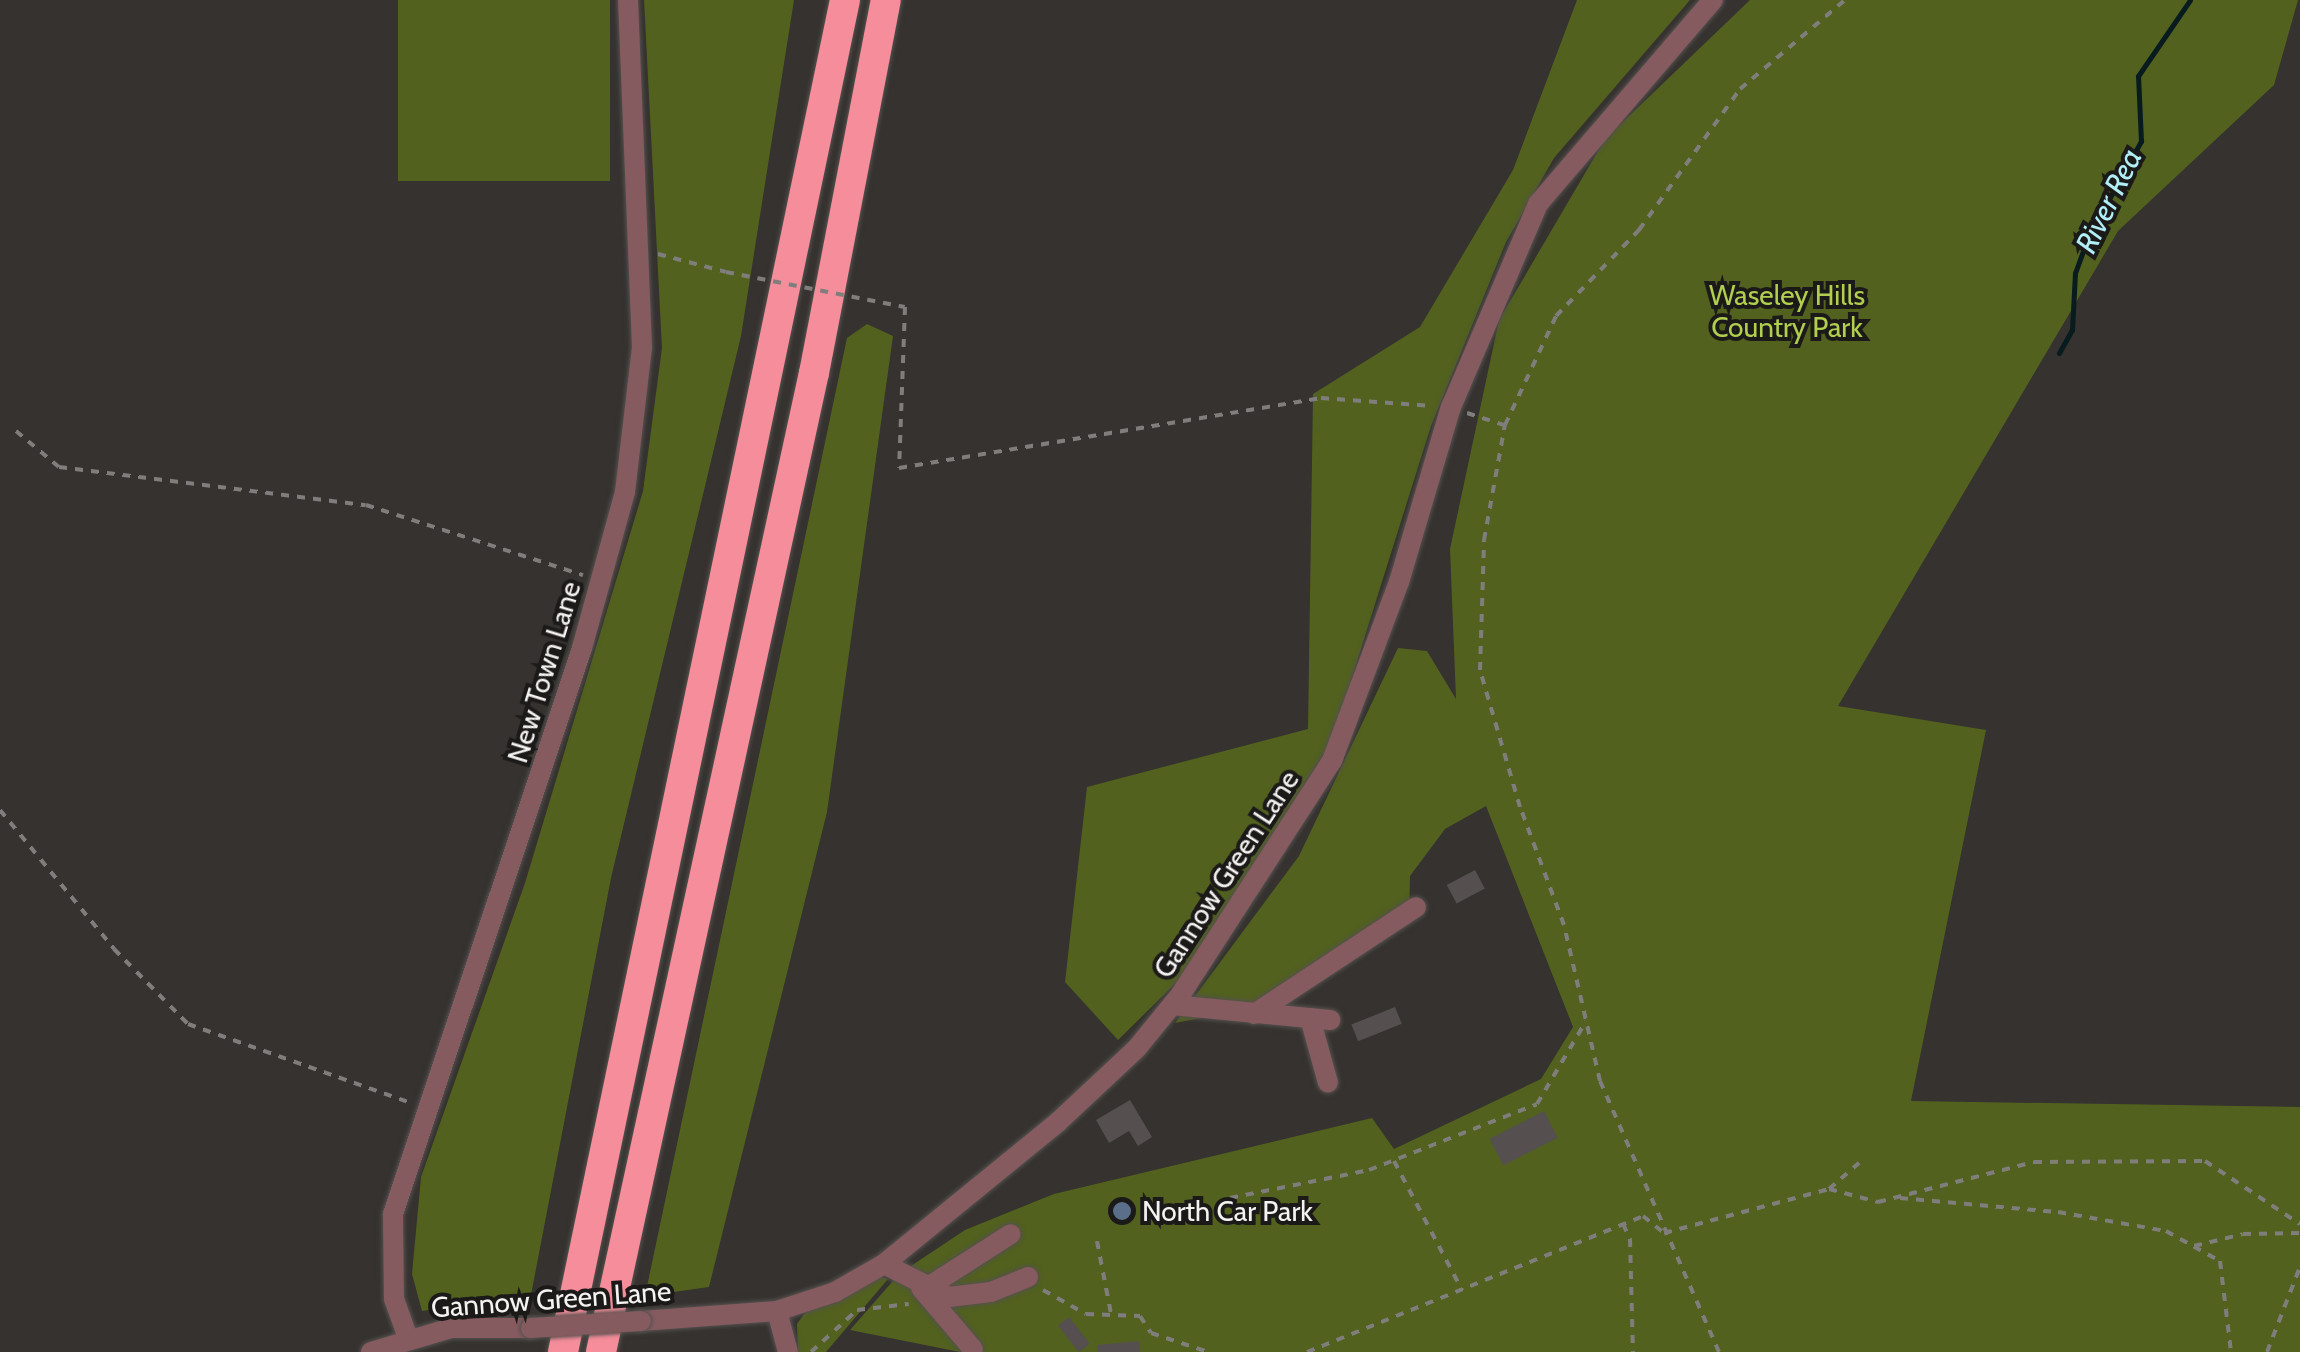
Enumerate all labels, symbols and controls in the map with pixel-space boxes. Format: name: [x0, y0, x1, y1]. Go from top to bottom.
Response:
water label: River Rea: [2068, 143, 2150, 259]
park label: Waseley Hills Country Park: [1709, 278, 1865, 344]
street label: New Town Lane: [500, 577, 588, 767]
street label: Gannow Green Lane: [1146, 764, 1306, 984]
place label: North Car Park: [1142, 1194, 1313, 1228]
marker: North Car Park: [1111, 1200, 1133, 1222]
street label: Gannow Green Lane: [430, 1274, 672, 1324]

